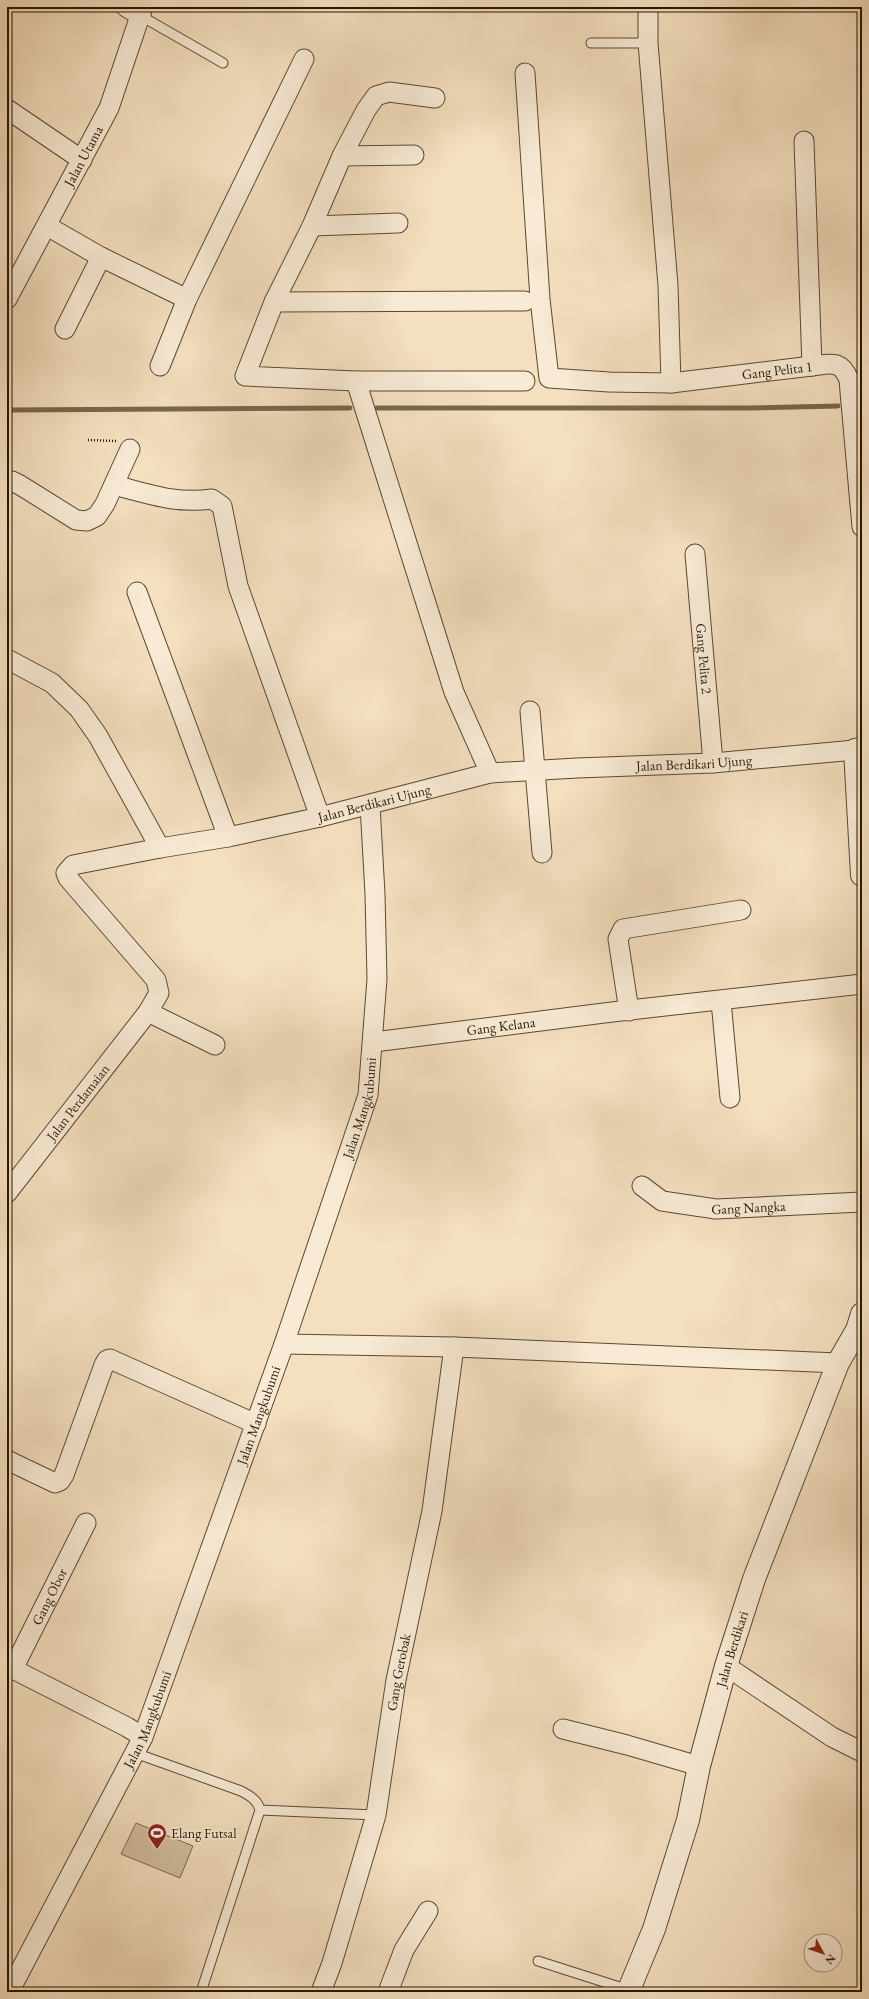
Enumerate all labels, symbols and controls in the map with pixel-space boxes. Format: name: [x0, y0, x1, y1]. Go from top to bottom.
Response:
street label: Jalan Utama: [59, 122, 107, 191]
street label: Gang Pelita 1: [741, 357, 813, 383]
street label: Gang Pelita 2: [692, 622, 716, 695]
street label: Jalan Berdikari Ujung: [635, 750, 754, 775]
street label: Jalan Berdikari Ujung: [315, 780, 433, 826]
street label: Gang Kelana: [466, 1013, 537, 1039]
street label: Jalan Mangkubumi: [338, 1056, 380, 1162]
street label: Jalan Perdamaian: [42, 1060, 114, 1145]
street label: Gang Nangka: [711, 1197, 786, 1218]
street label: Jalan Mangkubumi: [232, 1363, 285, 1468]
street label: Gang Obor: [27, 1565, 71, 1628]
street label: Jalan Berdikari: [711, 1608, 752, 1690]
street label: Gang Gerobak: [383, 1631, 415, 1712]
street label: Jalan Mangkubumi: [119, 1668, 175, 1772]
sports icon: Elang Futsal: [146, 1822, 168, 1850]
place label: Elang Futsal: [171, 1824, 237, 1842]
north arrow: [803, 1933, 843, 1973]
text: N: [822, 1952, 839, 1967]

